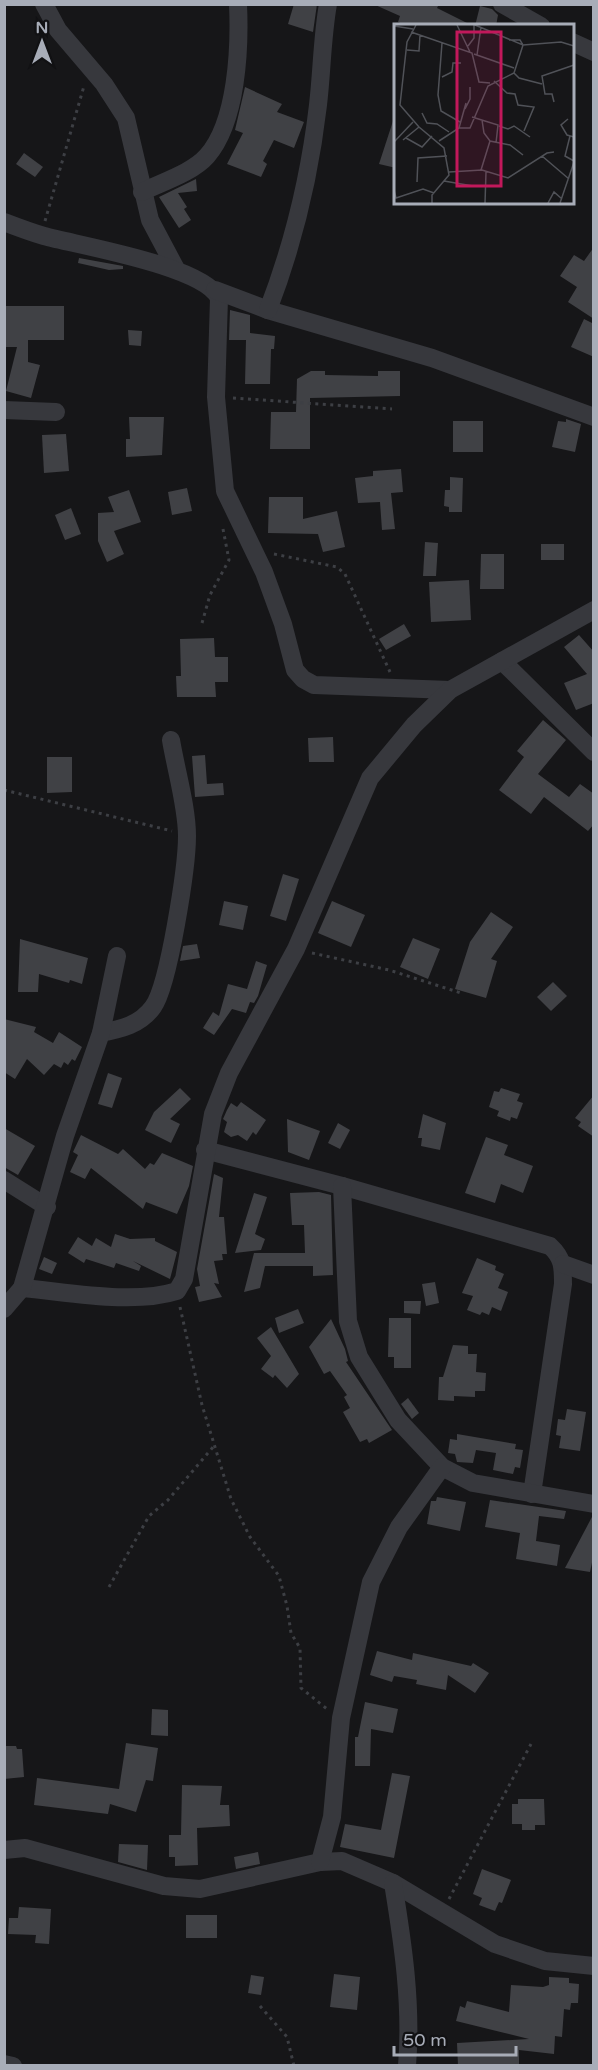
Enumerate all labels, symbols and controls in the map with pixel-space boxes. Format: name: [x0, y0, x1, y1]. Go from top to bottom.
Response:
north arrow: [12, 12, 72, 72]
text: N: [36, 18, 48, 38]
inset map: [394, 24, 574, 204]
scale bar: [394, 2019, 516, 2057]
text: 50 m: [403, 2029, 447, 2051]

